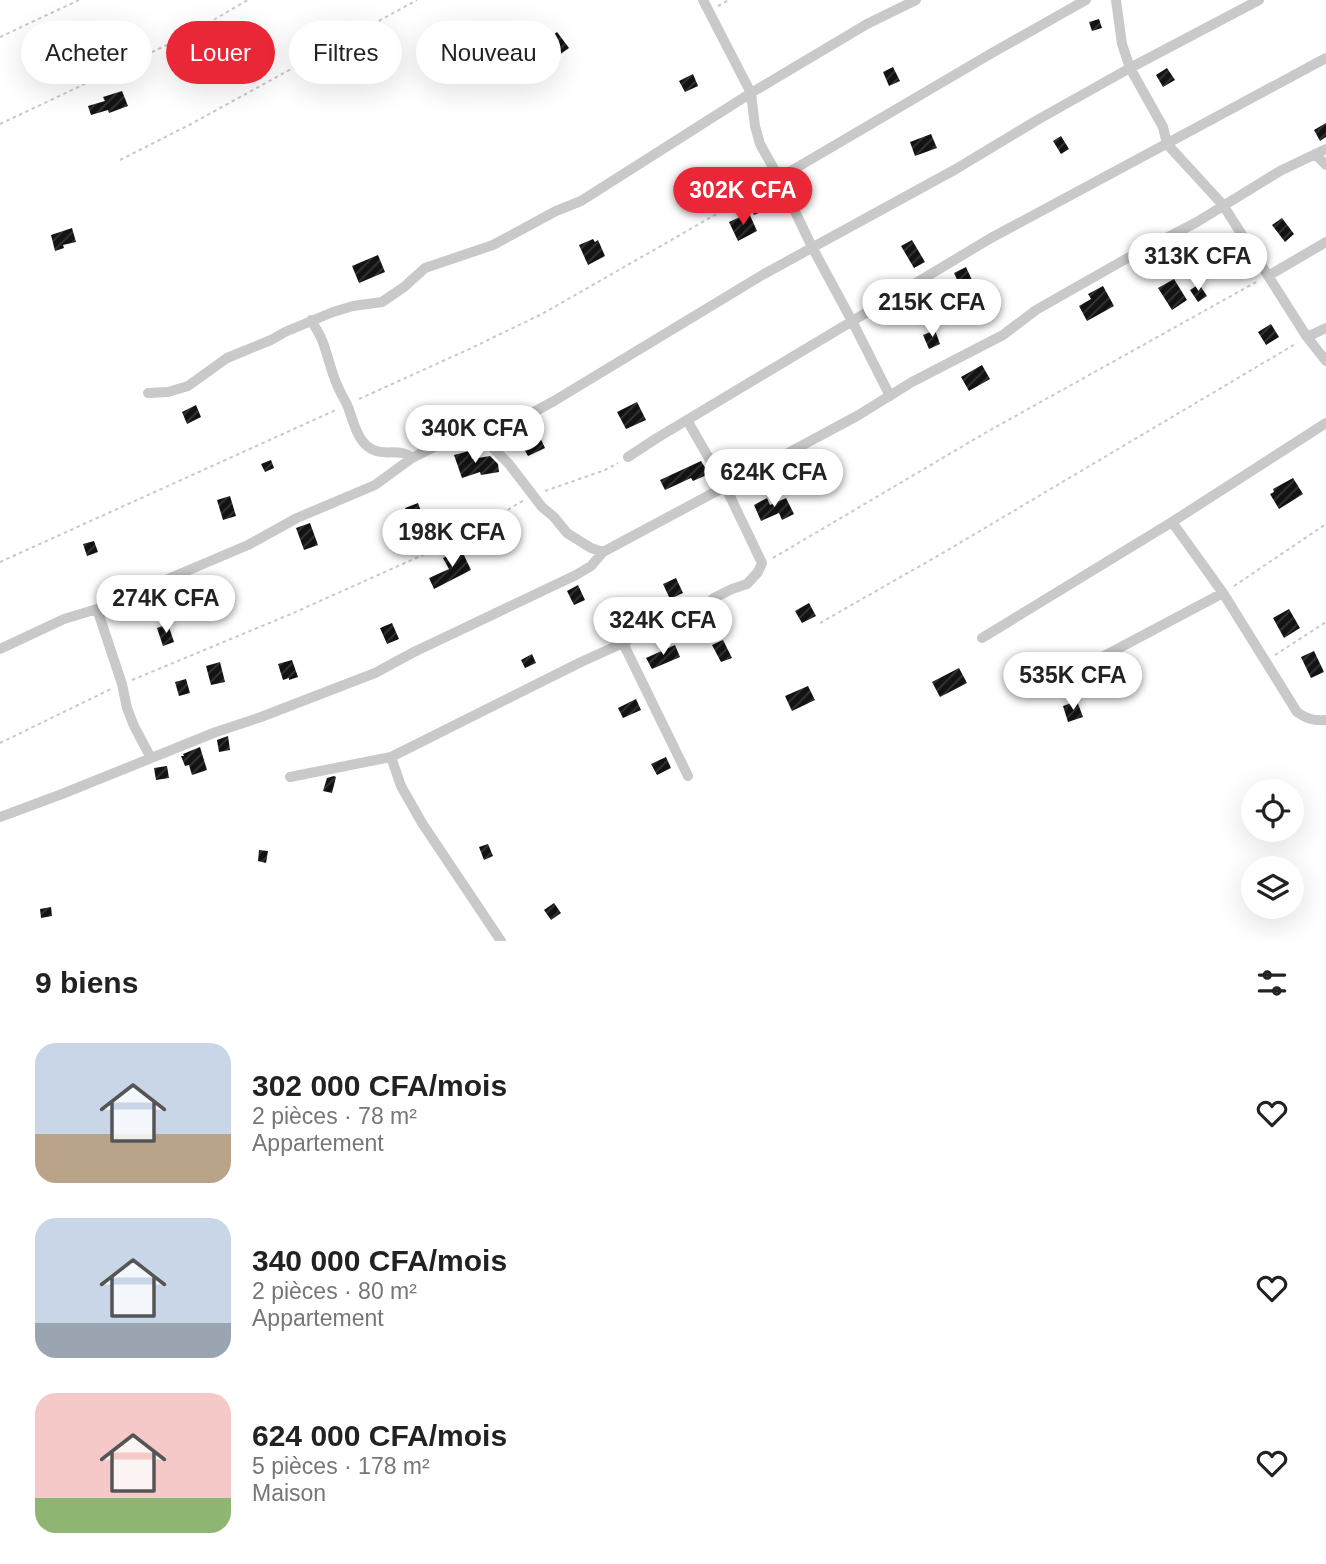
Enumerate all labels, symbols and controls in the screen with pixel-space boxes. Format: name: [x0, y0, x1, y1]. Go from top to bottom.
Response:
chip: Acheter: [21, 21, 152, 84]
chip: Louer: [166, 21, 275, 84]
chip: Filtres: [289, 21, 402, 84]
chip: Nouveau: [416, 21, 561, 84]
pin: 302K CFA: [671, 168, 815, 227]
text: 302K CFA: [689, 177, 797, 203]
pin: 313K CFA: [1126, 233, 1270, 293]
text: 313K CFA: [1144, 243, 1252, 269]
pin: 215K CFA: [860, 280, 1004, 339]
text: 215K CFA: [878, 289, 986, 315]
pin: 340K CFA: [403, 406, 547, 465]
text: 340K CFA: [421, 415, 529, 441]
pin: 624K CFA: [702, 449, 846, 509]
text: 624K CFA: [720, 459, 828, 485]
pin: 198K CFA: [380, 510, 524, 569]
text: 198K CFA: [398, 519, 506, 545]
pin: 274K CFA: [94, 576, 238, 635]
text: 274K CFA: [112, 585, 220, 611]
pin: 324K CFA: [591, 598, 735, 657]
text: 324K CFA: [609, 607, 717, 633]
pin: 535K CFA: [1001, 652, 1145, 712]
text: 535K CFA: [1019, 662, 1127, 688]
map controls: [1241, 779, 1304, 919]
button: locate: [1241, 779, 1304, 842]
button: layers: [1241, 856, 1304, 919]
icon: filters: [1253, 964, 1291, 1002]
text: 9 biens: [35, 966, 138, 999]
text: 302 000 CFA/mois: [252, 1069, 507, 1102]
icon: home: [91, 1071, 175, 1155]
icon: heart: [1253, 1094, 1291, 1132]
text: 2 pièces · 78 m²: [252, 1103, 417, 1129]
text: Appartement: [252, 1130, 384, 1156]
text: 340 000 CFA/mois: [252, 1244, 507, 1277]
icon: home: [91, 1246, 175, 1330]
icon: heart: [1253, 1269, 1291, 1307]
text: 2 pièces · 80 m²: [252, 1278, 417, 1304]
text: Appartement: [252, 1305, 384, 1331]
text: 624 000 CFA/mois: [252, 1419, 507, 1452]
icon: home: [91, 1421, 175, 1505]
icon: heart: [1253, 1444, 1291, 1482]
text: 5 pièces · 178 m²: [252, 1453, 430, 1479]
text: Maison: [252, 1480, 326, 1506]

